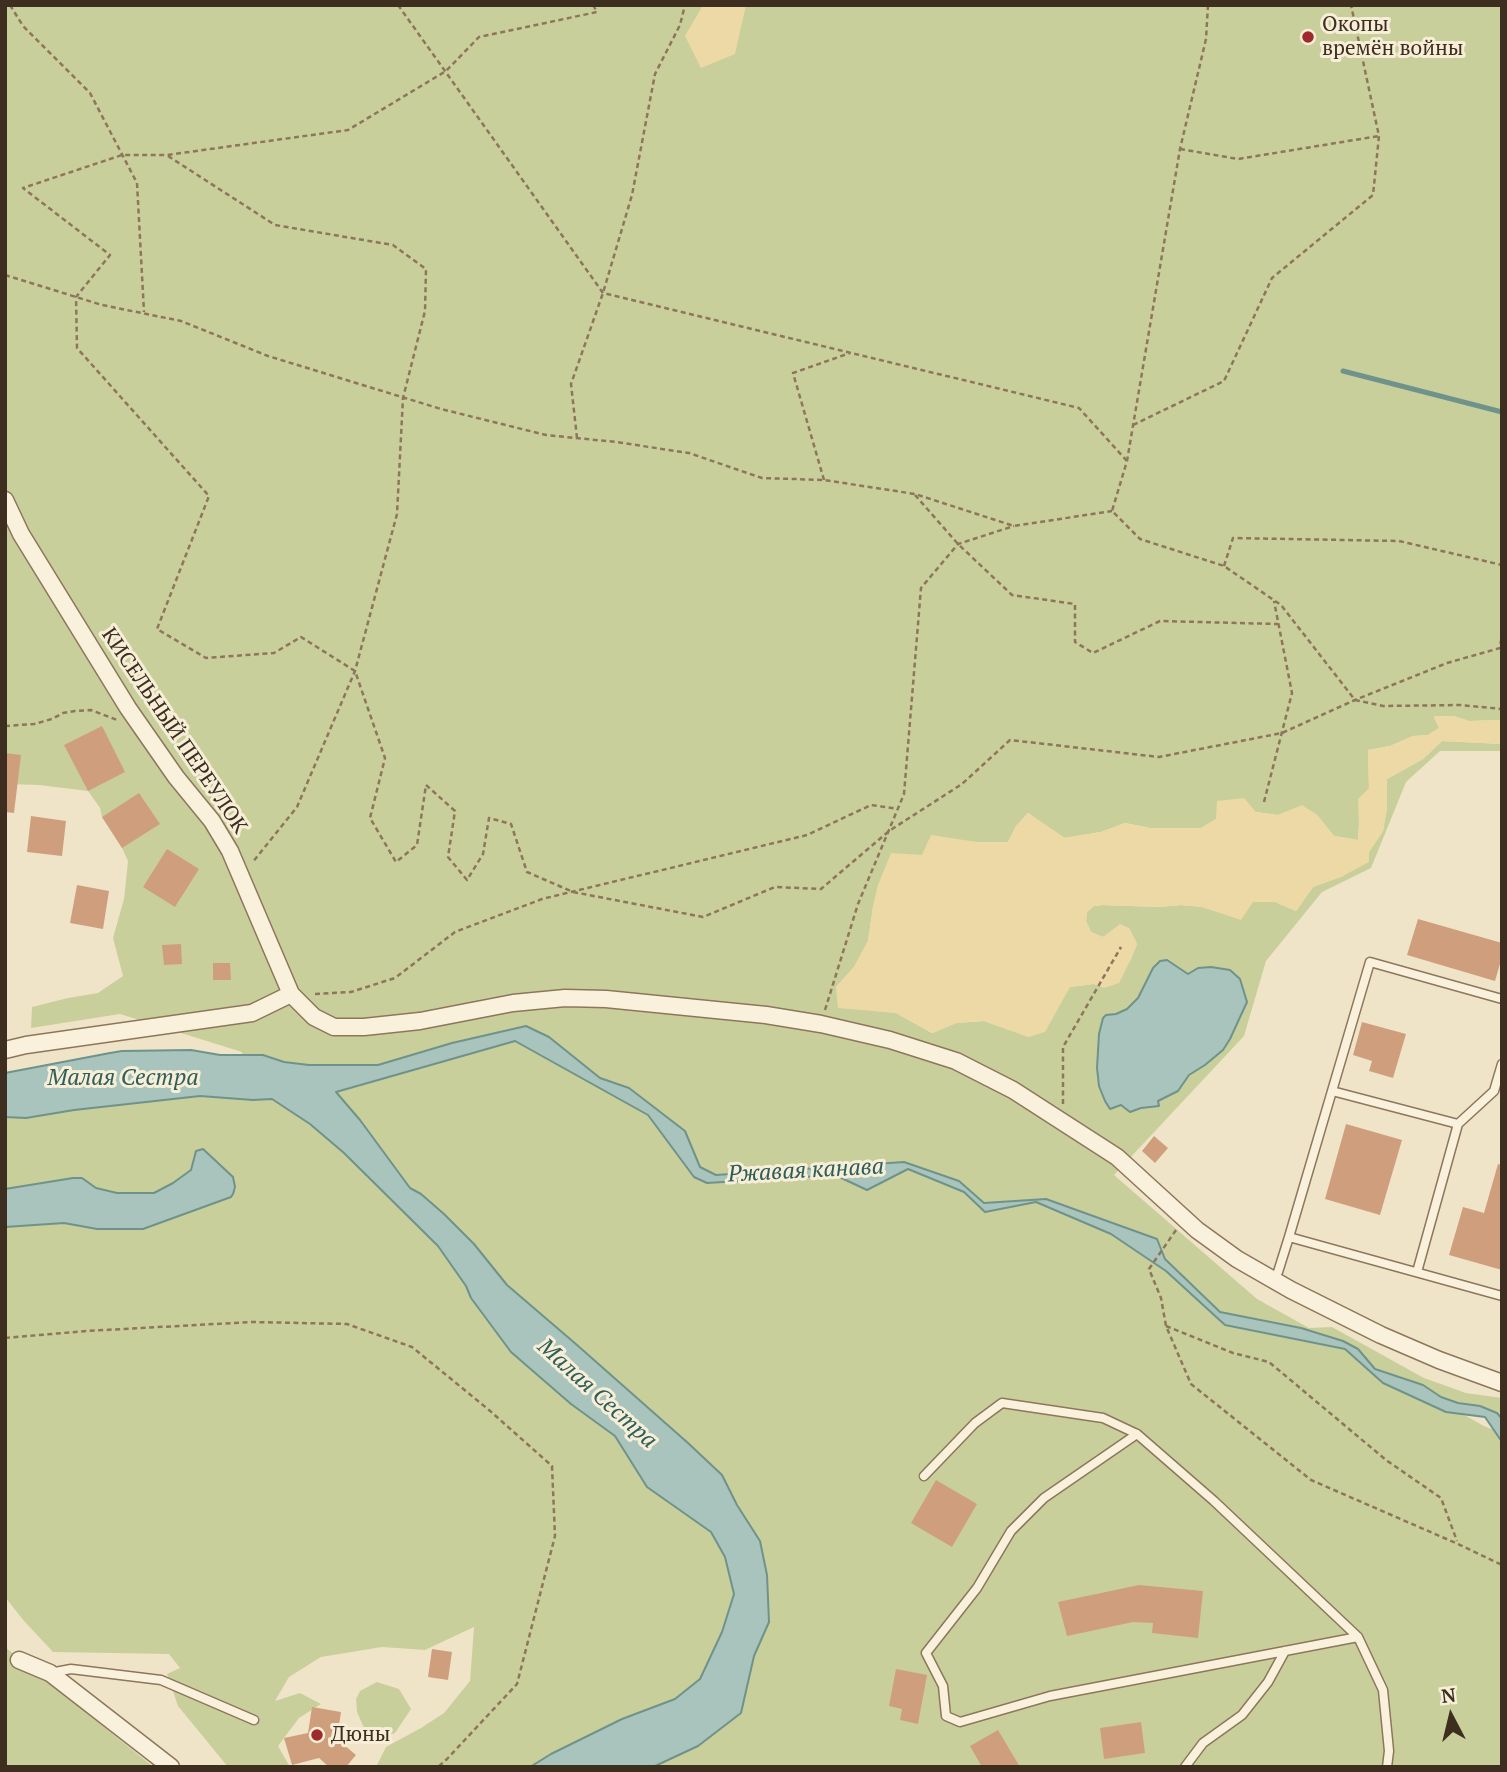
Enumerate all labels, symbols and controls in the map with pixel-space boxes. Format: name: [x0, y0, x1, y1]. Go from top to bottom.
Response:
place label: Окопы времён войны: [1322, 12, 1464, 62]
marker: Окопы времён войны: [1300, 29, 1316, 45]
street label: КИСЕЛЬНЫЙ ПЕРЕУЛОК: [96, 623, 252, 839]
water label: Малая Сестра: [48, 1064, 198, 1092]
water label: Ржавая канава: [727, 1153, 885, 1189]
water label: Малая Сестра: [532, 1333, 662, 1455]
north arrow: [1416, 1681, 1486, 1751]
text: N: [1440, 1681, 1457, 1708]
place label: Дюны: [331, 1722, 390, 1748]
marker: Дюны: [309, 1727, 325, 1743]

